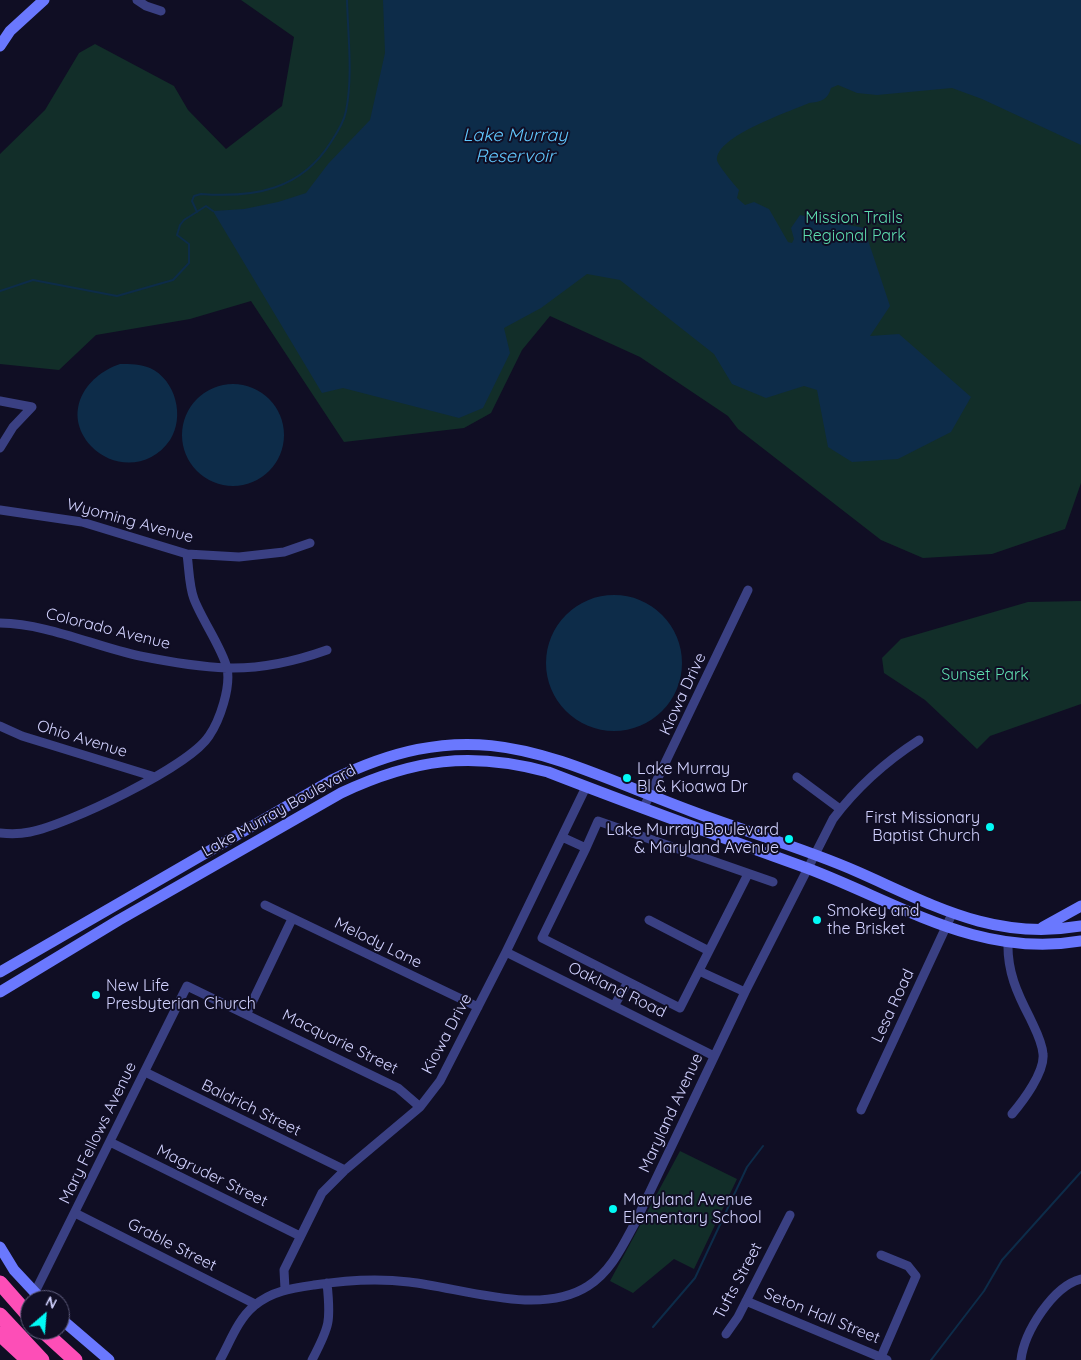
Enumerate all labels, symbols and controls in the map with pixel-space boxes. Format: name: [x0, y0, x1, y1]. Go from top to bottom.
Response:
water label: Lake Murray Reservoir: [463, 125, 567, 168]
park label: Mission Trails Regional Park: [802, 208, 906, 246]
street label: Wyoming Avenue: [65, 495, 195, 547]
street label: Colorado Avenue: [44, 604, 172, 654]
street label: Kiowa Drive: [656, 650, 710, 738]
park label: Sunset Park: [941, 665, 1029, 685]
street label: Ohio Avenue: [34, 716, 130, 762]
place label: Lake Murray Bl & Kioawa Dr: [637, 759, 748, 797]
street label: Lake Murray Boulevard: [199, 761, 359, 861]
marker: Lake Murray Bl & Kioawa Dr: [621, 772, 633, 784]
place label: First Missionary Baptist Church: [865, 808, 980, 846]
place label: Lake Murray Boulevard & Maryland Avenue: [606, 820, 779, 858]
marker: First Missionary Baptist Church: [984, 821, 996, 833]
marker: Lake Murray Boulevard & Maryland Avenue: [783, 833, 795, 845]
place label: Smokey and the Brisket: [827, 901, 920, 939]
street label: Melody Lane: [331, 914, 425, 972]
marker: Smokey and the Brisket: [811, 914, 823, 926]
street label: Oakland Road: [565, 958, 669, 1022]
street label: Lesa Road: [868, 966, 918, 1046]
place label: New Life Presbyterian Church: [106, 976, 256, 1014]
marker: New Life Presbyterian Church: [90, 989, 102, 1001]
street label: Kiowa Drive: [418, 990, 476, 1078]
street label: Macquarie Street: [279, 1006, 401, 1078]
street label: Maryland Avenue: [635, 1050, 707, 1176]
street label: Mary Fellows Avenue: [55, 1059, 141, 1207]
street label: Baldrich Street: [198, 1076, 304, 1140]
street label: Magruder Street: [153, 1141, 271, 1211]
place label: Maryland Avenue Elementary School: [623, 1190, 762, 1228]
marker: Maryland Avenue Elementary School: [607, 1203, 619, 1215]
street label: Grable Street: [124, 1214, 220, 1276]
street label: Tufts Street: [710, 1239, 766, 1323]
street label: Seton Hall Street: [761, 1284, 883, 1348]
north arrow: [20, 1290, 70, 1340]
text: N: [43, 1292, 60, 1313]

